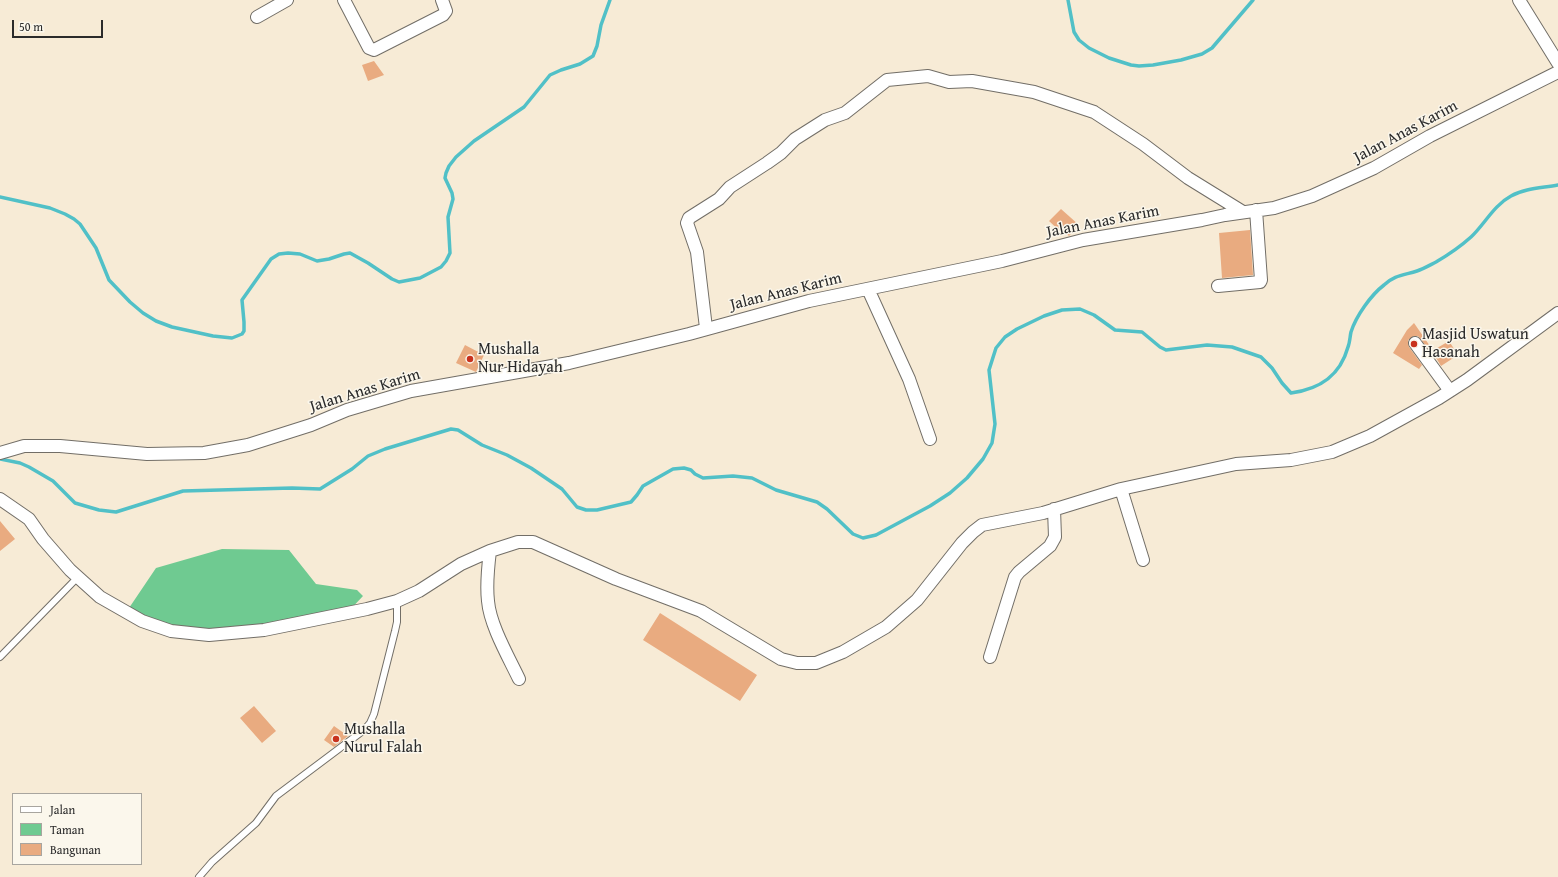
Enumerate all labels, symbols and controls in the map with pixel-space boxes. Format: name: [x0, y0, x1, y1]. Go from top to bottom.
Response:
scale bar: [14, 12, 105, 38]
text: 50 m: [19, 18, 43, 35]
street label: Jalan Anas Karim: [1351, 97, 1461, 167]
street label: Jalan Anas Karim: [1045, 202, 1161, 242]
street label: Jalan Anas Karim: [728, 269, 844, 315]
place label: Masjid Uswatun Hasanah: [1422, 325, 1529, 363]
marker: Masjid Uswatun Hasanah: [1409, 339, 1419, 349]
place label: Mushalla Nur Hidayah: [478, 340, 563, 378]
marker: Mushalla Nur Hidayah: [465, 354, 475, 364]
street label: Jalan Anas Karim: [307, 365, 423, 417]
place label: Mushalla Nurul Falah: [344, 720, 422, 758]
marker: Mushalla Nurul Falah: [331, 734, 341, 744]
legend: [12, 793, 142, 865]
text: Jalan: [50, 801, 75, 818]
text: Taman: [50, 821, 84, 838]
text: Bangunan: [50, 841, 101, 858]

